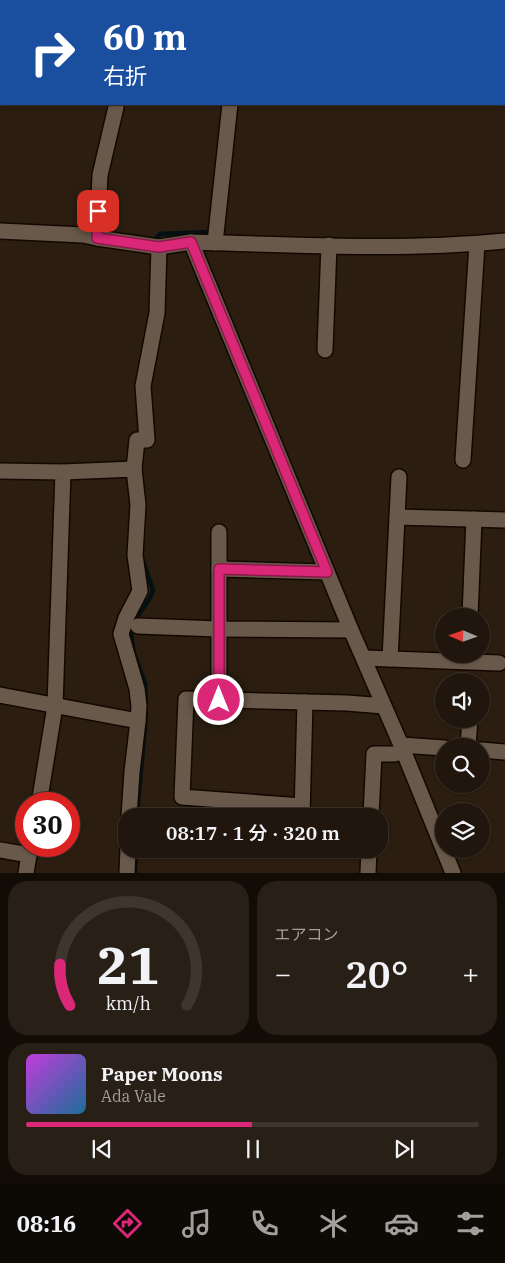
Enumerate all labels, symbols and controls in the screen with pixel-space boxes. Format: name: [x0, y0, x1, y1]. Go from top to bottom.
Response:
text: 60 m: [103, 14, 187, 60]
icon: right: [20, 20, 85, 85]
text: 右折: [103, 61, 147, 90]
pin: [77, 190, 119, 232]
icon: arrive: [84, 197, 112, 225]
north arrow: [435, 608, 490, 662]
map controls: [435, 608, 490, 858]
position arrow: [192, 673, 244, 725]
button: sound: [435, 673, 490, 728]
button: search: [435, 738, 490, 793]
speed limit sign: 30: [15, 792, 80, 857]
button: layers: [435, 803, 490, 858]
text: 08:17 · 1 分 · 320 m: [166, 821, 340, 845]
text: エアコン: [275, 924, 339, 944]
text: 21: [97, 931, 159, 998]
text: 20°: [345, 949, 408, 998]
text: −: [275, 955, 291, 992]
text: +: [462, 955, 479, 992]
text: km/h: [106, 992, 151, 1015]
text: Paper Moons: [101, 1062, 223, 1086]
text: Ada Vale: [101, 1086, 166, 1106]
icon: previous: [88, 1135, 116, 1163]
icon: pause: [239, 1135, 267, 1163]
icon: next: [390, 1135, 418, 1163]
icon: directions: [110, 1206, 145, 1241]
icon: music: [179, 1206, 214, 1241]
icon: phone: [247, 1206, 282, 1241]
icon: climate: [316, 1206, 351, 1241]
icon: car: [384, 1206, 419, 1241]
icon: filters: [453, 1206, 488, 1241]
text: 08:16: [17, 1209, 76, 1238]

